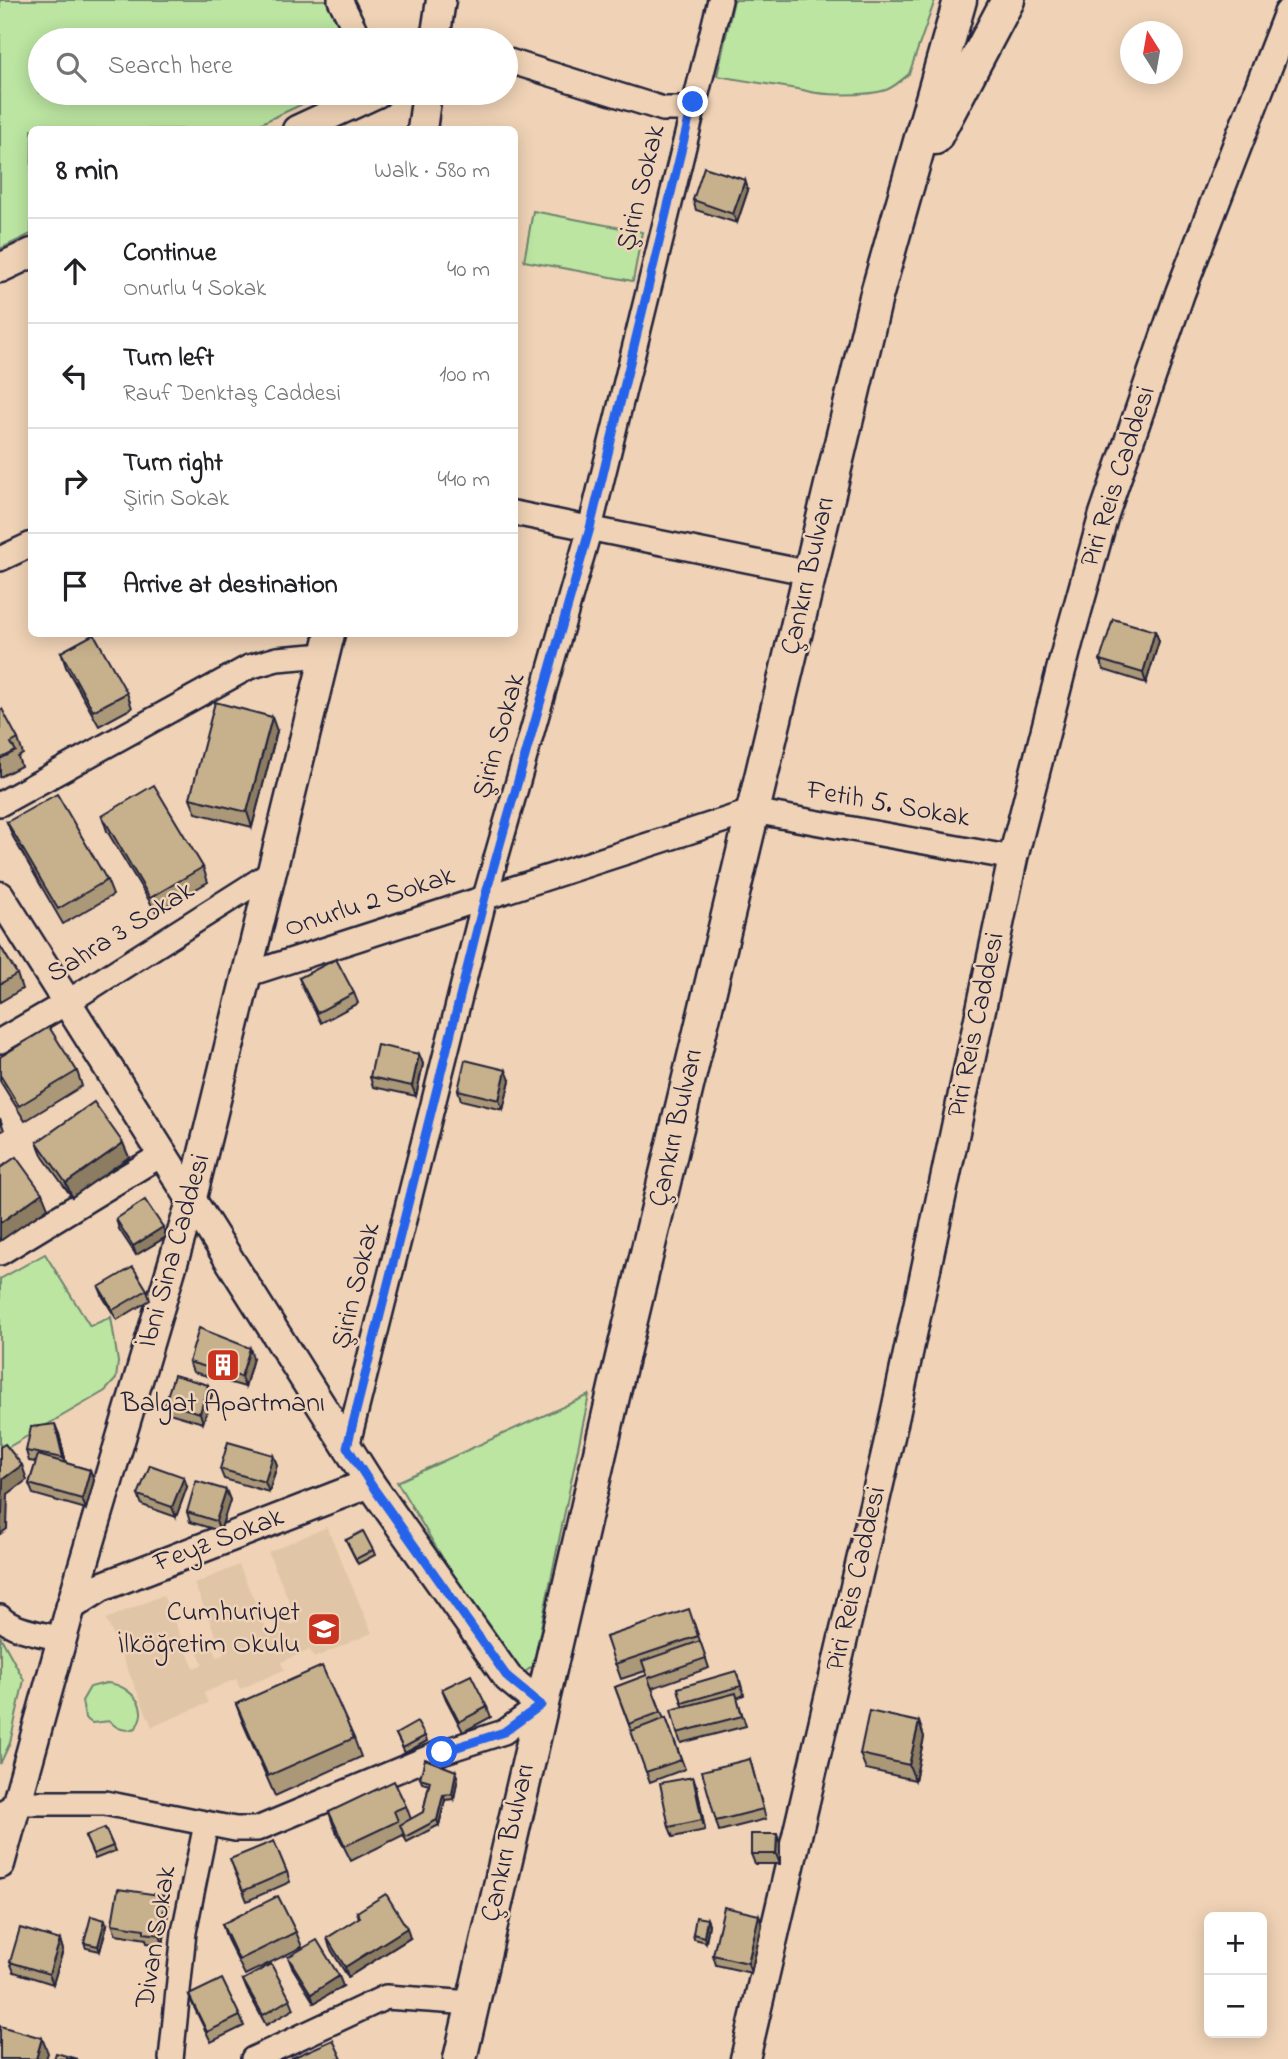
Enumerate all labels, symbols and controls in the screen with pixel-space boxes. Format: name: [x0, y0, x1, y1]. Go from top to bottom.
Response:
north arrow: [1120, 21, 1183, 84]
search box: [28, 28, 518, 105]
icon: search: [52, 48, 90, 86]
text: Search here: [108, 48, 233, 86]
route end: [677, 86, 708, 117]
street label: Şirin Sokak: [607, 120, 678, 255]
text: 8 min: [56, 150, 118, 194]
text: Walk · 580 m: [374, 155, 490, 188]
text: Continue: [123, 235, 216, 273]
icon: ahead: [56, 252, 94, 290]
text: 40 m: [447, 254, 490, 287]
text: Onurlu 4 Sokak: [123, 273, 266, 306]
text: Turn left: [123, 340, 214, 378]
icon: left: [56, 357, 94, 395]
text: 100 m: [439, 359, 490, 392]
text: Rauf Denktaş Caddesi: [123, 378, 341, 411]
street label: Piri Reis Caddesi: [1070, 381, 1168, 573]
text: Turn right: [123, 445, 223, 483]
icon: right: [56, 462, 94, 500]
text: 440 m: [438, 464, 490, 497]
text: Şirin Sokak: [123, 483, 229, 516]
street label: Çankırı Bulvarı: [771, 493, 847, 659]
icon: arrive: [56, 567, 94, 605]
text: Arrive at destination: [123, 567, 338, 605]
street label: Şirin Sokak: [463, 668, 538, 804]
street label: Fetih 5. Sokak: [802, 770, 974, 840]
street label: Onurlu 2 Sokak: [280, 856, 461, 950]
street label: Sahra 3 Sokak: [39, 871, 203, 995]
street label: Piri Reis Caddesi: [937, 929, 1017, 1121]
street label: Çankırı Bulvarı: [639, 1045, 715, 1211]
street label: İbni Sina Caddesi: [128, 1149, 222, 1353]
street label: Şirin Sokak: [322, 1218, 393, 1353]
building icon: Balgat Apartmanı: [204, 1346, 242, 1384]
place label: Balgat Apartmanı: [120, 1384, 325, 1425]
street label: Piri Reis Caddesi: [816, 1483, 898, 1675]
street label: Feyz Sokak: [147, 1497, 291, 1585]
place label: Cumhuriyet İlköğretim Okulu: [118, 1593, 300, 1666]
school or university icon: Cumhuriyet İlköğretim Okulu: [305, 1610, 343, 1648]
route start: [426, 1736, 457, 1767]
street label: Çankırı Bulvarı: [471, 1760, 547, 1926]
street label: Divan Sokak: [125, 1862, 189, 2012]
map controls: [1204, 1912, 1267, 2038]
button: +: [1204, 1912, 1267, 1975]
button: −: [1204, 1975, 1267, 2038]

